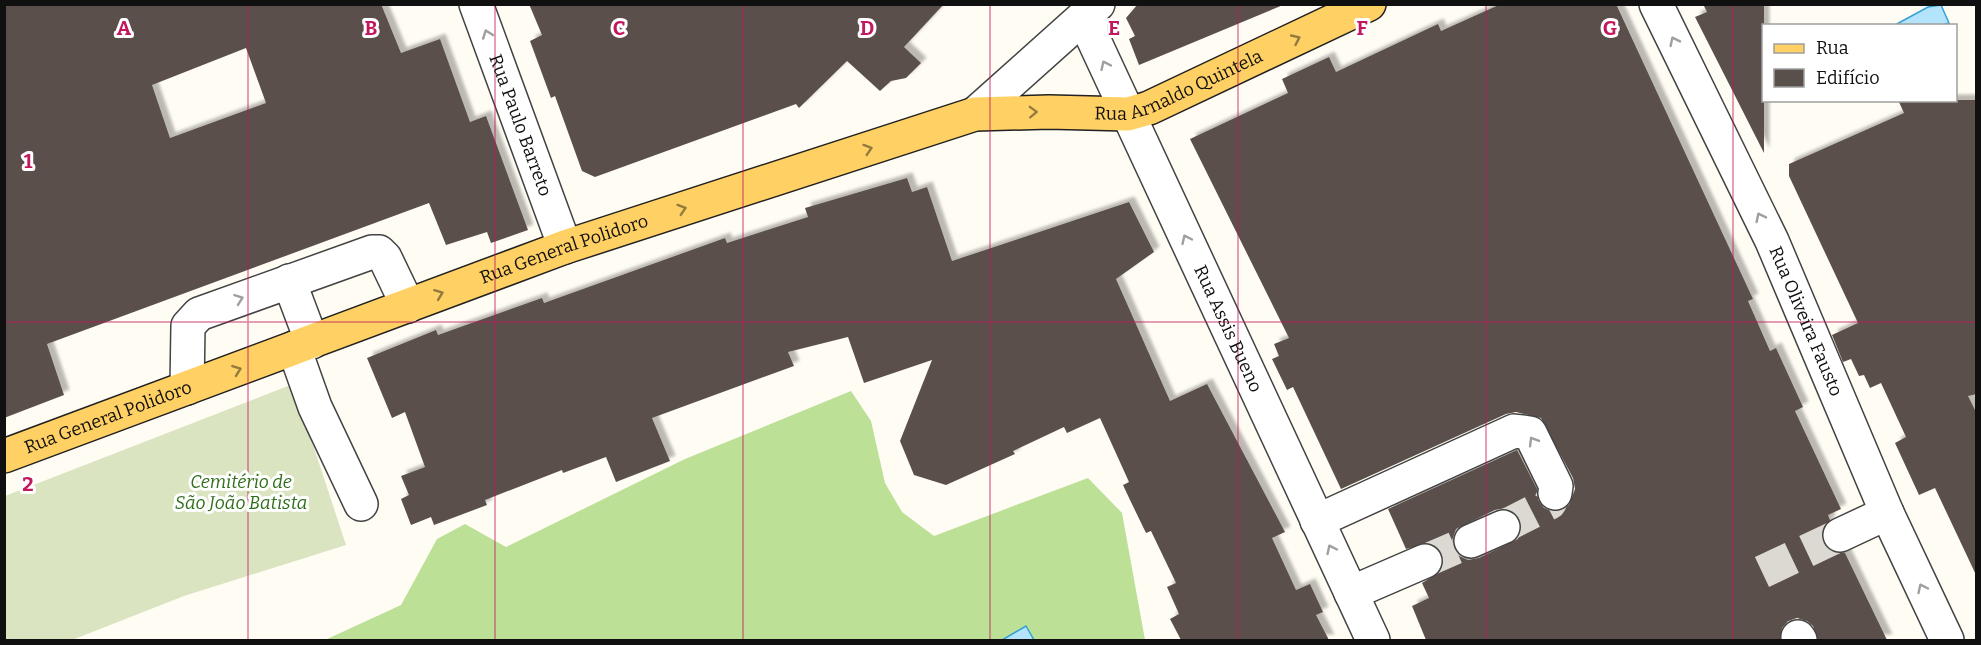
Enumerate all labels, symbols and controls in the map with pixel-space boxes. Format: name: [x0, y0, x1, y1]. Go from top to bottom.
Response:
text: A: [117, 16, 132, 40]
text: B: [365, 16, 378, 40]
text: C: [613, 16, 625, 40]
text: D: [860, 16, 874, 40]
text: E: [1108, 16, 1120, 40]
text: F: [1356, 16, 1368, 40]
text: G: [1603, 16, 1617, 40]
legend: [1762, 24, 1957, 102]
one-way arrow: [481, 29, 494, 40]
one-way arrow: [1290, 34, 1301, 46]
one-way arrow: [1670, 37, 1682, 48]
text: Rua: [1816, 37, 1849, 59]
street label: Rua Arnaldo Quintela: [1094, 45, 1266, 125]
street label: Rua Paulo Barreto: [484, 51, 556, 199]
one-way arrow: [1101, 60, 1113, 71]
text: Edifício: [1816, 67, 1880, 89]
one-way arrow: [1029, 106, 1038, 118]
one-way arrow: [862, 143, 873, 156]
text: 1: [24, 149, 33, 173]
one-way arrow: [676, 204, 687, 216]
street label: Rua General Polidoro: [477, 210, 651, 289]
one-way arrow: [1756, 212, 1767, 223]
one-way arrow: [1182, 235, 1194, 246]
street label: Rua Oliveira Fausto: [1764, 243, 1847, 400]
street label: Rua Assis Bueno: [1189, 262, 1267, 396]
one-way arrow: [433, 289, 444, 301]
one-way arrow: [233, 294, 244, 307]
one-way arrow: [231, 364, 242, 377]
street label: Rua General Polidoro: [21, 376, 195, 458]
one-way arrow: [1529, 437, 1540, 447]
park label: Cemitério de São João Batista: [175, 471, 307, 514]
text: 2: [22, 472, 34, 496]
one-way arrow: [1326, 545, 1338, 556]
one-way arrow: [1918, 583, 1930, 594]

